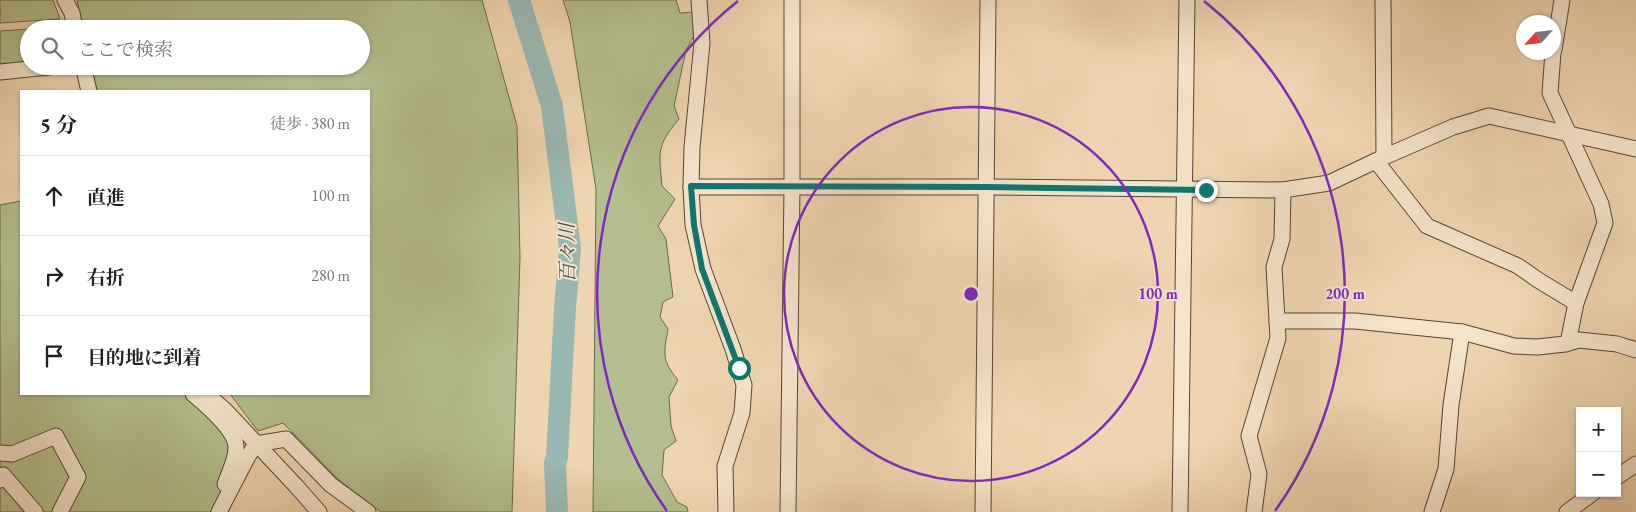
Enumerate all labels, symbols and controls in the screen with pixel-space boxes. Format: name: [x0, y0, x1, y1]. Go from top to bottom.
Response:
north arrow: [1516, 15, 1561, 60]
search box: [20, 20, 370, 75]
icon: search: [38, 34, 66, 62]
text: ここで検索: [78, 37, 173, 62]
text: 5 分: [40, 111, 77, 138]
text: 徒歩 · 380 m: [270, 113, 350, 134]
route end: [1195, 179, 1218, 202]
icon: ahead: [40, 182, 68, 210]
text: 直進: [87, 185, 125, 210]
text: 100 m: [311, 185, 350, 206]
water label: 百々川: [553, 221, 581, 283]
icon: right: [40, 262, 68, 290]
text: 右折: [87, 265, 125, 290]
text: 280 m: [311, 265, 350, 286]
text: 100 m: [1138, 284, 1178, 303]
text: 200 m: [1325, 284, 1365, 303]
centre of rings: [962, 285, 980, 303]
icon: arrive: [40, 342, 68, 370]
text: 目的地に到着: [87, 345, 201, 370]
route start: [728, 357, 751, 380]
map controls: [1576, 407, 1621, 497]
button: +: [1576, 407, 1621, 452]
button: −: [1576, 452, 1621, 497]

